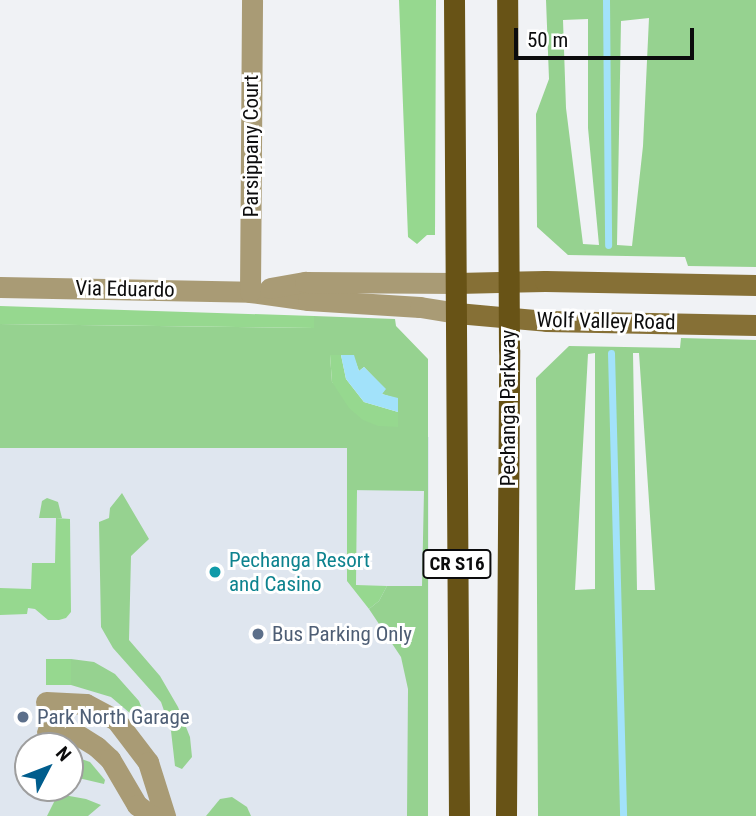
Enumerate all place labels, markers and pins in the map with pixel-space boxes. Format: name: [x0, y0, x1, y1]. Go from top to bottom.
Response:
place label: Pechanga Resort and Casino: [229, 547, 370, 597]
marker: Pechanga Resort and Casino: [207, 564, 223, 580]
place label: Bus Parking Only: [272, 621, 412, 647]
marker: Bus Parking Only: [250, 626, 266, 642]
place label: Park North Garage: [37, 704, 190, 730]
marker: Park North Garage: [15, 709, 31, 725]

